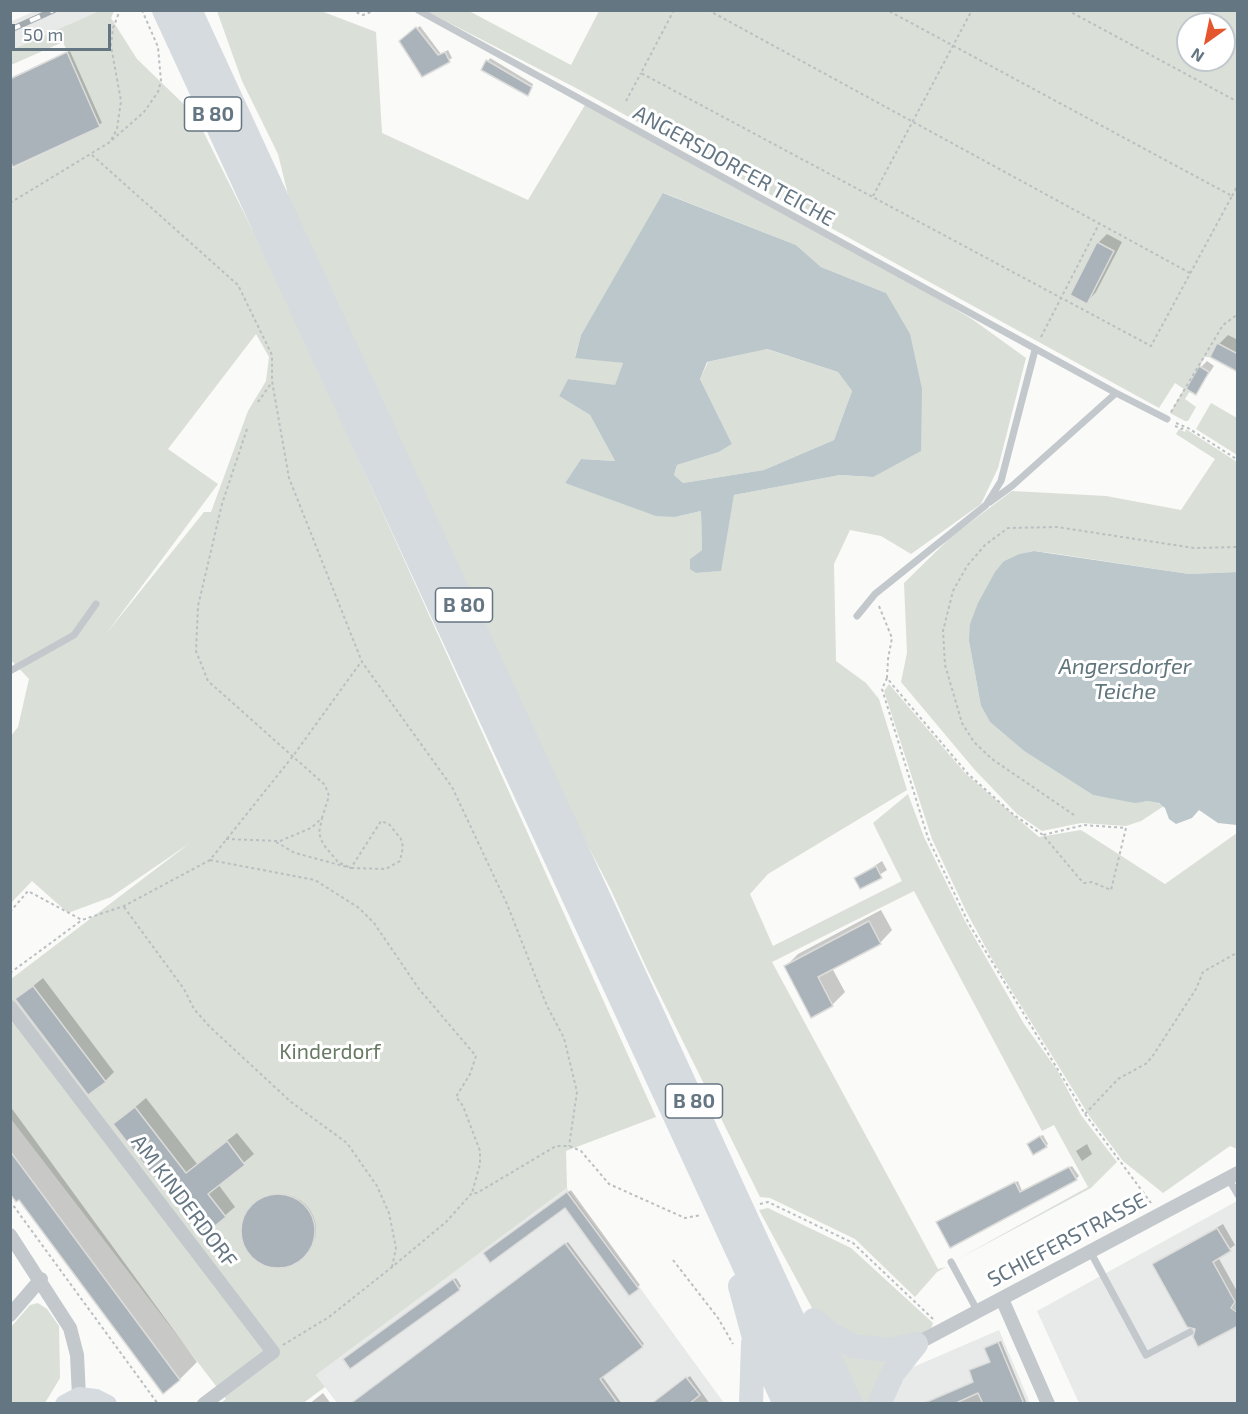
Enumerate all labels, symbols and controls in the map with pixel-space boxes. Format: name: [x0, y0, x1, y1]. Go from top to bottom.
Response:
scale bar: [15, 12, 114, 50]
north arrow: [1176, 12, 1236, 72]
text: 50 m: [23, 23, 63, 45]
text: N: [1187, 45, 1207, 67]
road number: B 80: [184, 97, 242, 131]
street label: ANGERSDORFER TEICHE: [629, 100, 839, 232]
road number: B 80: [436, 588, 492, 622]
water label: Angersdorfer Teiche: [1058, 654, 1192, 706]
park label: Kinderdorf: [279, 1039, 381, 1065]
road number: B 80: [666, 1084, 722, 1118]
street label: AM KINDERDORF: [126, 1130, 242, 1272]
street label: SCHIEFERSTRASSE: [983, 1187, 1151, 1293]

